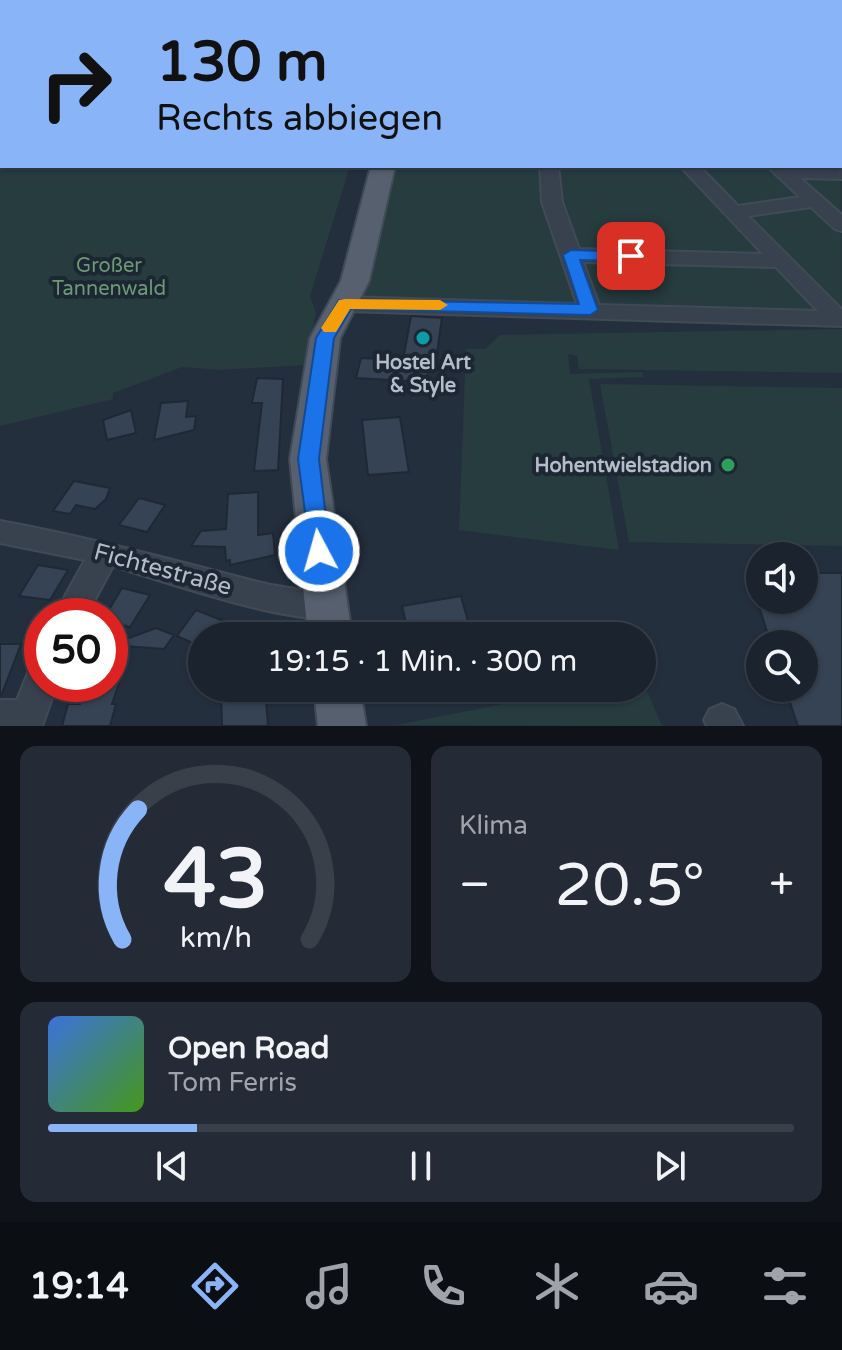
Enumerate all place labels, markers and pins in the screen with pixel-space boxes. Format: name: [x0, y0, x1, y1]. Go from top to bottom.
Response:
pin: [597, 222, 665, 290]
marker: Hostel Art & Style: [414, 329, 432, 347]
place label: Hostel Art & Style: [375, 351, 471, 398]
place label: Hohentwielstadion: [535, 454, 712, 478]
marker: Hohentwielstadion: [719, 456, 737, 474]

